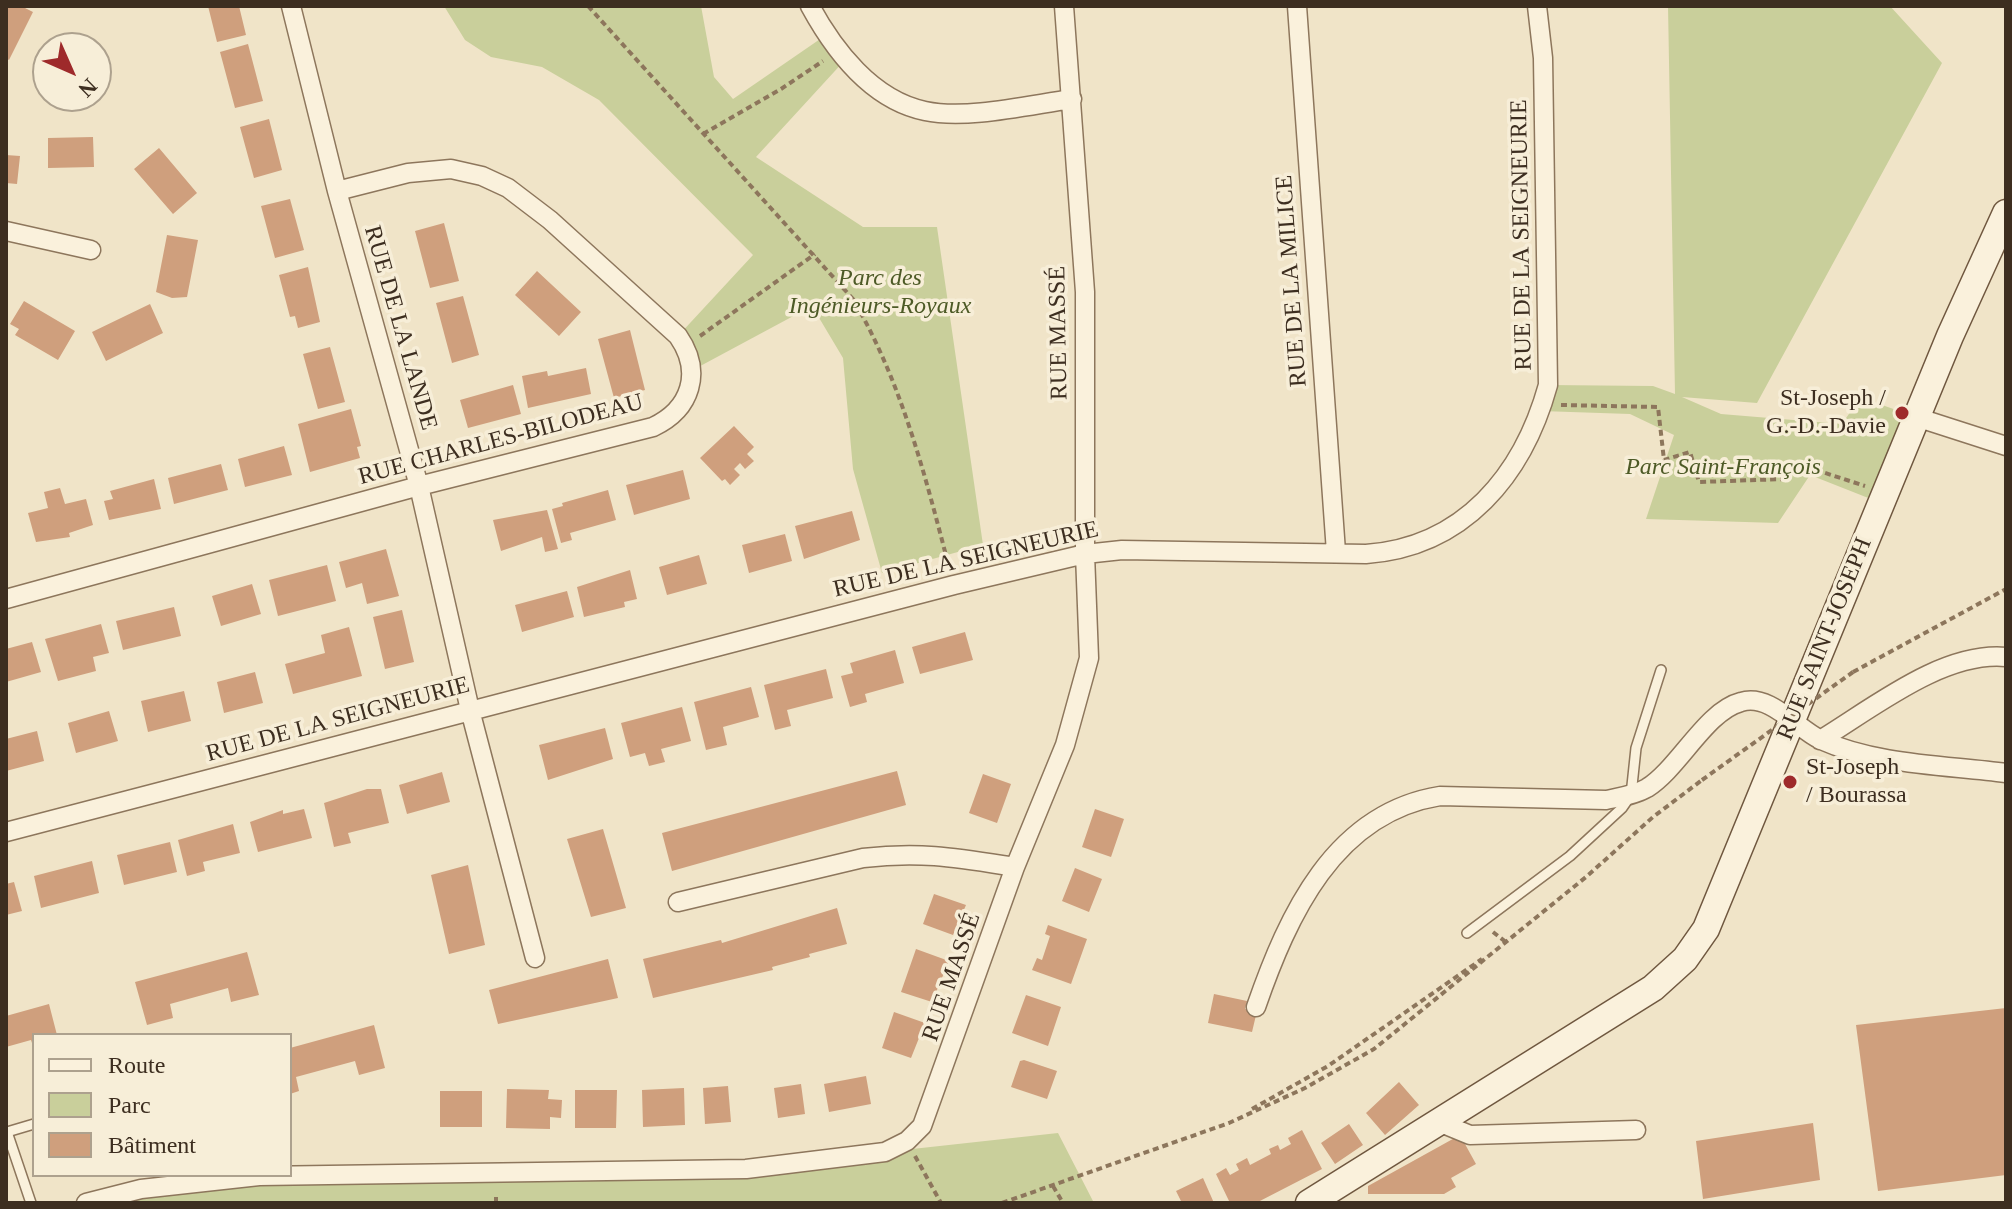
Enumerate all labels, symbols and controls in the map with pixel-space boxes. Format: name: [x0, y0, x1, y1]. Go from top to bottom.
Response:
north arrow: [32, 32, 112, 112]
text: N: [73, 73, 102, 102]
street label: RUE DE LA SEIGNEURIE: [1505, 99, 1539, 371]
street label: RUE DE LA MILICE: [1270, 174, 1314, 388]
street label: RUE DE LA LANDE: [357, 222, 443, 434]
park label: Parc des Ingénieurs-Royaux: [789, 265, 971, 321]
street label: RUE MASSÉ: [1043, 266, 1075, 400]
place label: St-Joseph / G.-D.-Davie: [1766, 385, 1886, 441]
street label: RUE CHARLES-BILODEAU: [355, 388, 647, 492]
marker: St-Joseph / G.-D.-Davie: [1893, 404, 1911, 422]
park label: Parc Saint-François: [1625, 454, 1821, 482]
street label: RUE DE LA SEIGNEURIE: [831, 515, 1101, 605]
street label: RUE SAINT-JOSEPH: [1771, 534, 1879, 744]
street label: RUE DE LA SEIGNEURIE: [203, 671, 473, 769]
place label: St-Joseph / Bourassa: [1806, 754, 1907, 810]
marker: St-Joseph / Bourassa: [1781, 773, 1799, 791]
street label: RUE MASSÉ: [917, 909, 987, 1045]
legend: [32, 1033, 292, 1177]
text: Route: [108, 1052, 165, 1078]
text: Parc: [108, 1092, 151, 1118]
text: Bâtiment: [108, 1132, 196, 1158]

